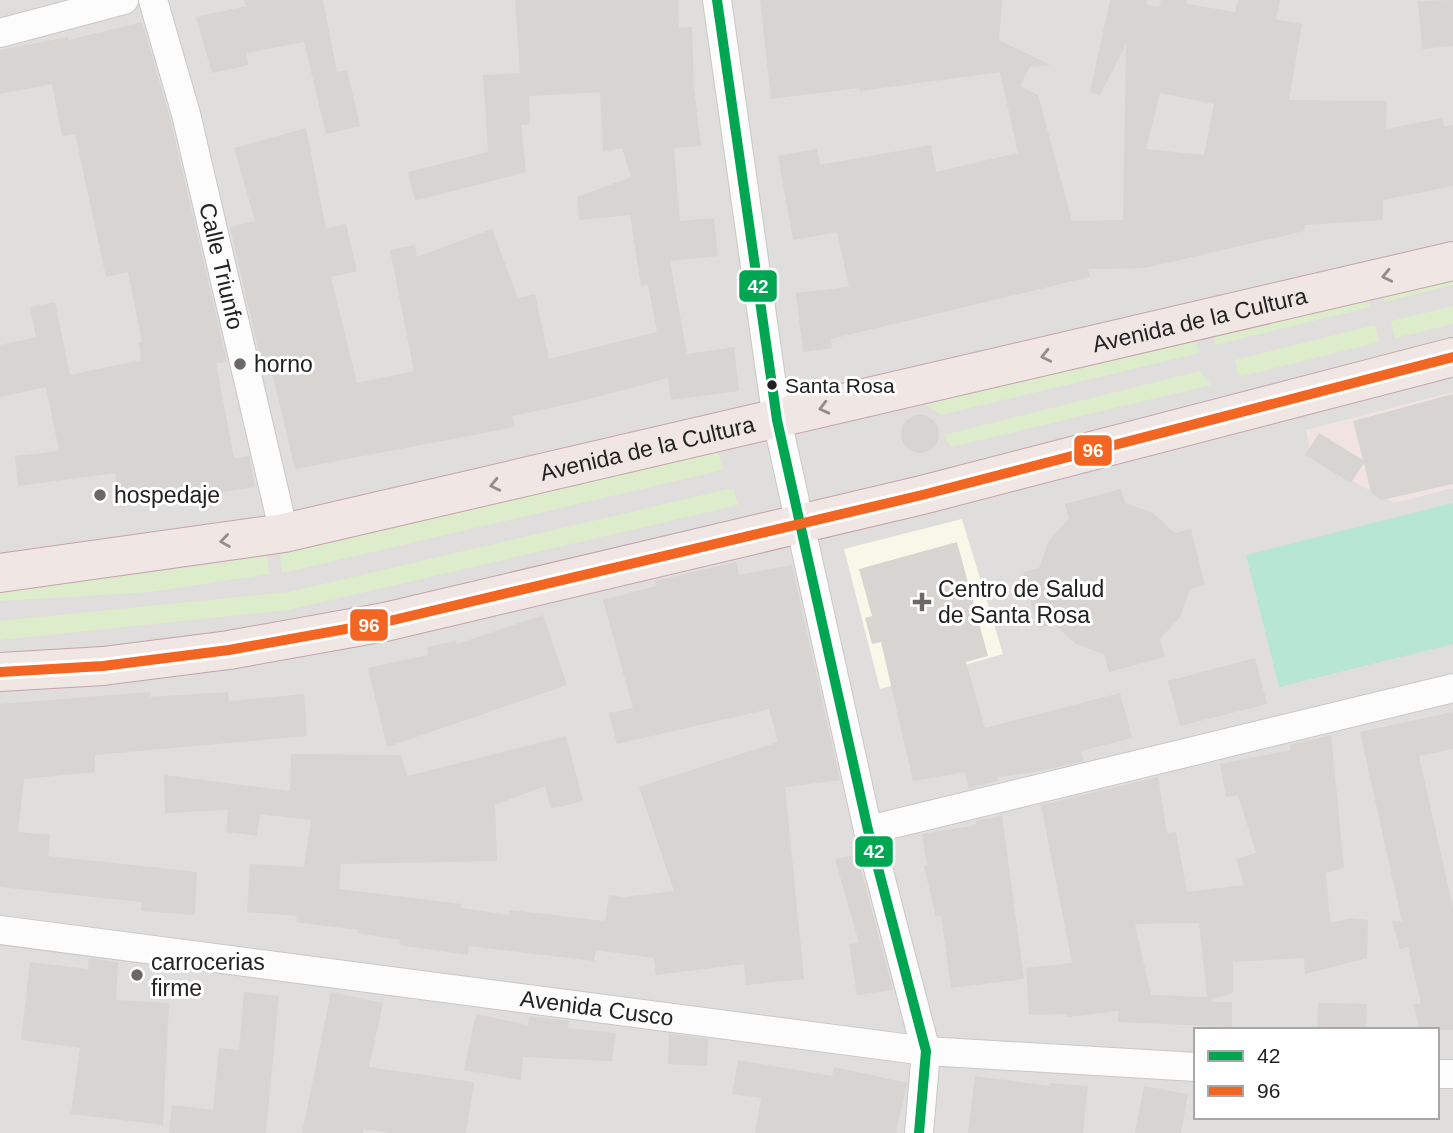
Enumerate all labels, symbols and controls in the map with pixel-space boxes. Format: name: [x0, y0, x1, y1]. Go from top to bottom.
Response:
street label: Calle Triunfo: [194, 200, 249, 332]
one-way arrow: [1381, 268, 1393, 283]
line badge: 42: [738, 269, 778, 303]
text: 42: [747, 276, 769, 297]
street label: Avenida de la Cultura: [1090, 282, 1310, 357]
one-way arrow: [1040, 348, 1052, 362]
place label: horno: [254, 351, 313, 377]
marker: horno: [232, 356, 248, 372]
place label: Santa Rosa: [785, 374, 895, 397]
marker: Santa Rosa: [765, 378, 779, 392]
one-way arrow: [818, 400, 830, 414]
street label: Avenida de la Cultura: [538, 411, 758, 486]
line badge: 96: [1073, 434, 1113, 467]
text: 96: [1082, 440, 1104, 461]
one-way arrow: [489, 476, 501, 491]
place label: hospedaje: [114, 482, 220, 508]
marker: hospedaje: [92, 487, 108, 503]
one-way arrow: [219, 534, 231, 549]
place label: Centro de Salud de Santa Rosa: [938, 576, 1104, 628]
marker: Centro de Salud de Santa Rosa: [912, 592, 932, 612]
line badge: 96: [349, 608, 389, 642]
text: 96: [358, 615, 380, 636]
line badge: 42: [854, 835, 894, 868]
text: 42: [863, 841, 885, 862]
place label: carrocerias firme: [151, 949, 265, 1001]
marker: carrocerias firme: [129, 967, 145, 983]
street label: Avenida Cusco: [519, 985, 675, 1031]
legend: [1194, 1028, 1439, 1119]
text: 42: [1257, 1044, 1280, 1067]
text: 96: [1257, 1079, 1280, 1102]

